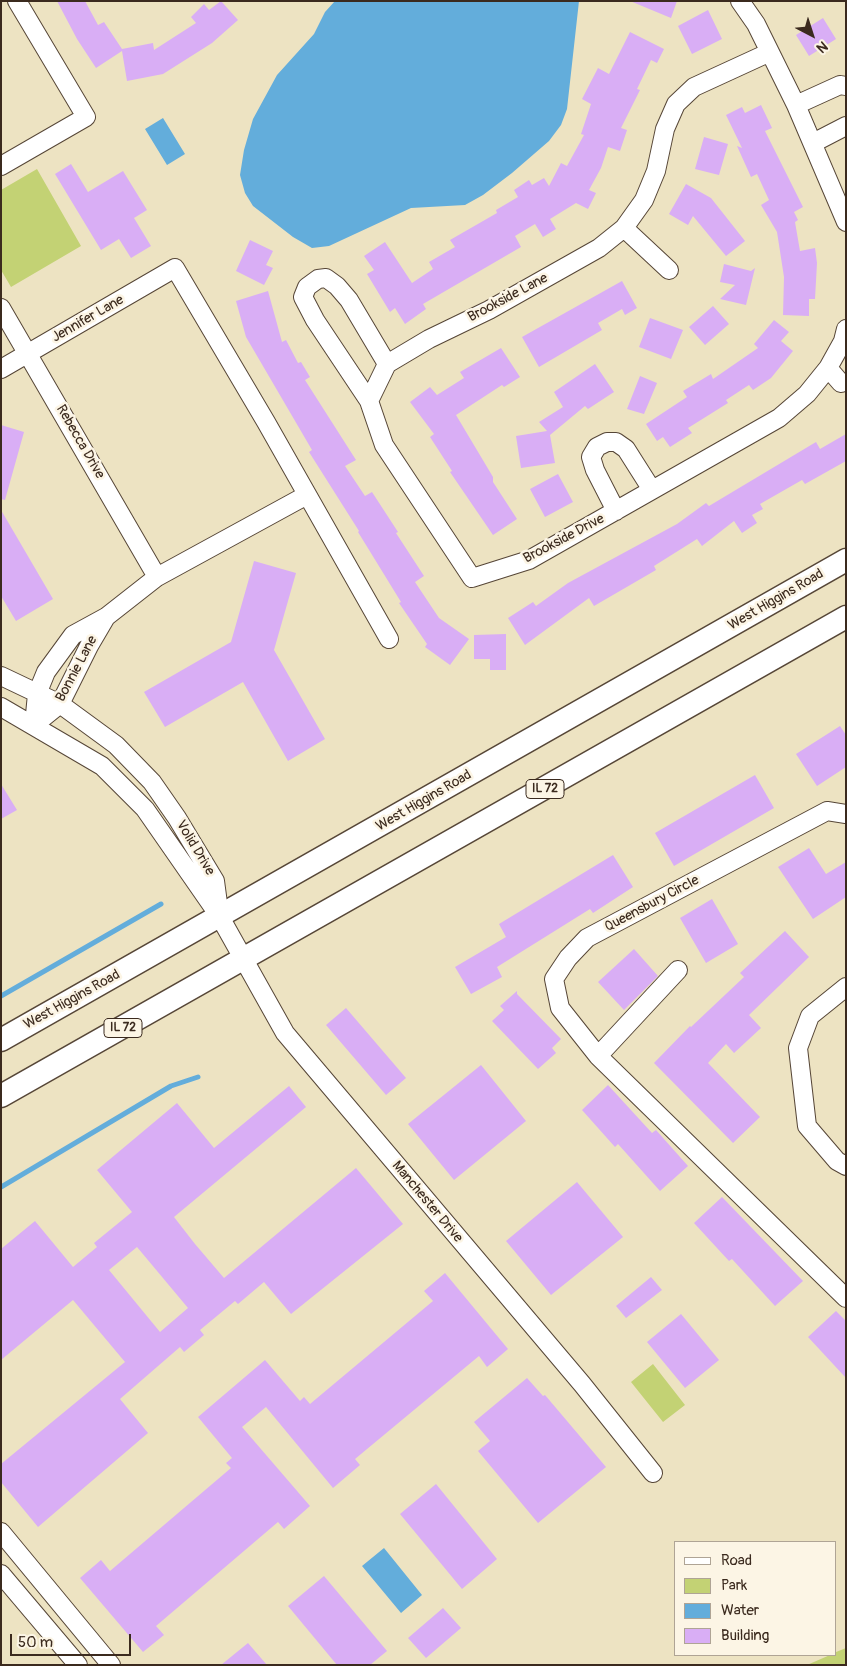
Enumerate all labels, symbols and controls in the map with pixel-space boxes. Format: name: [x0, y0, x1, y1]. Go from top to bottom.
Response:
north arrow: [787, 10, 837, 60]
text: N: [813, 37, 831, 56]
street label: Brookside Lane: [465, 270, 551, 326]
street label: Jennifer Lane: [49, 292, 127, 346]
street label: Rebecca Drive: [52, 402, 108, 482]
street label: Brookside Drive: [521, 511, 607, 567]
street label: West Higgins Road: [725, 566, 827, 634]
street label: Bonnie Lane: [53, 633, 101, 705]
street label: West Higgins Road: [373, 767, 475, 835]
road number: IL 72: [526, 780, 564, 799]
street label: Volid Drive: [172, 817, 218, 879]
street label: Queensbury Circle: [602, 872, 702, 936]
street label: West Higgins Road: [21, 967, 123, 1033]
road number: IL 72: [104, 1018, 142, 1038]
street label: Manchester Drive: [388, 1158, 466, 1246]
legend: [674, 1541, 837, 1656]
text: Road: [721, 1551, 752, 1570]
text: Park: [721, 1576, 747, 1595]
text: Water: [721, 1601, 759, 1620]
scale bar: [12, 1624, 134, 1656]
text: Building: [721, 1626, 769, 1645]
text: 50 m: [18, 1633, 53, 1652]

